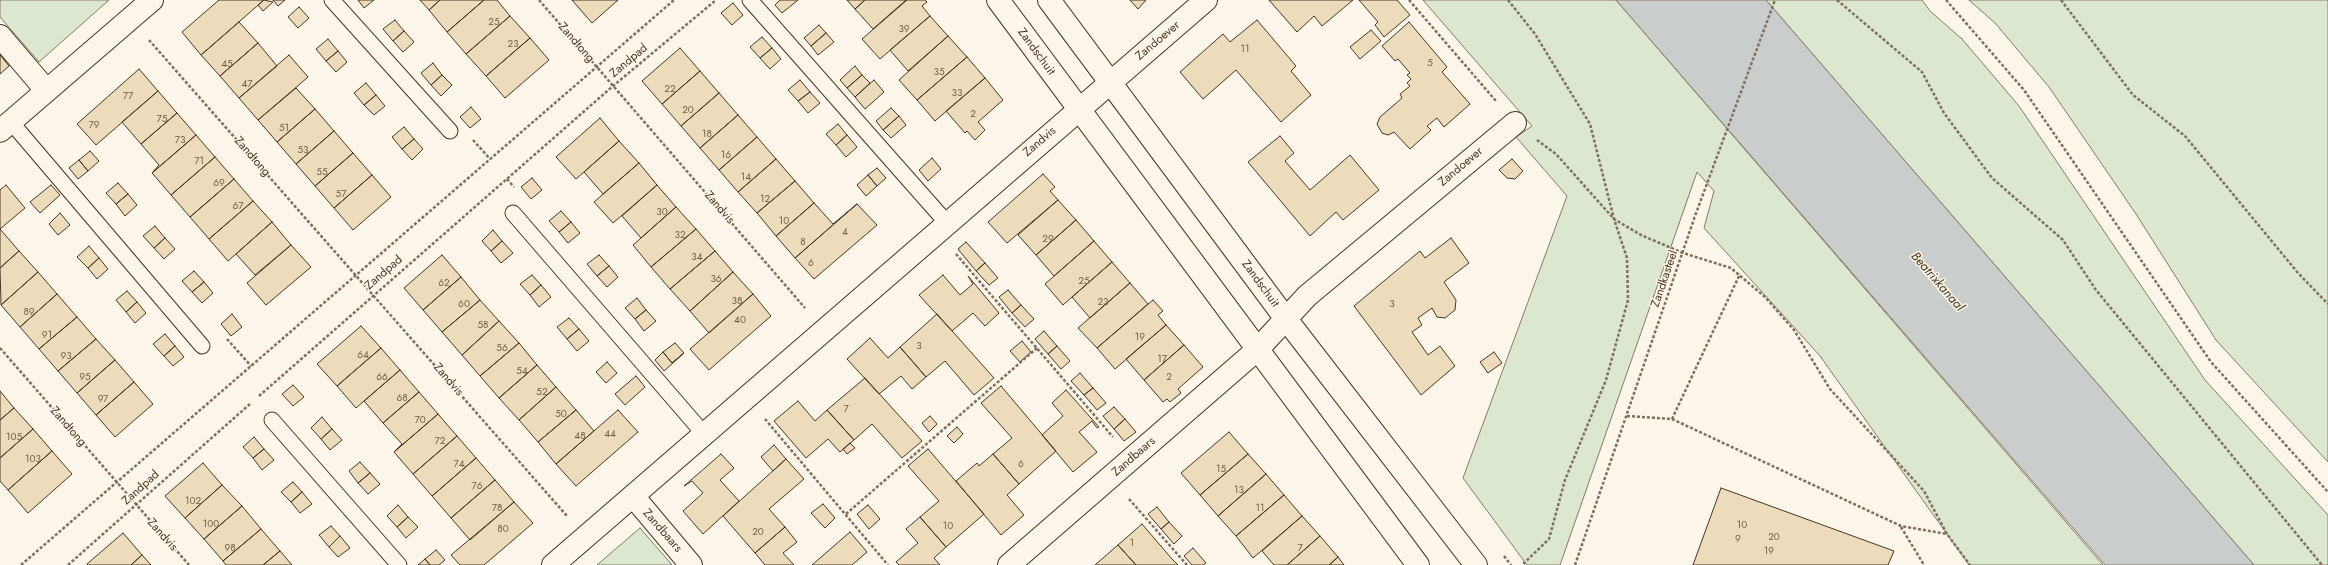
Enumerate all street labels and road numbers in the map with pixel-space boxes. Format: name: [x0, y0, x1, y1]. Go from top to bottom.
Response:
street label: Zandoever: [1133, 18, 1183, 64]
street label: Zandtong: [555, 20, 597, 66]
street label: Zandschuit: [1014, 26, 1058, 78]
street label: Zandpad: [607, 41, 651, 81]
street label: Zandvis: [1021, 124, 1059, 160]
street label: Zandtong: [231, 134, 273, 180]
street label: Zandoever: [1436, 144, 1486, 190]
street label: Zandvis: [701, 189, 737, 227]
street label: Zandkasteel: [1649, 249, 1681, 309]
street label: Zandpad: [362, 253, 406, 293]
street label: Zandschuit: [1238, 258, 1282, 310]
street label: Zandvis: [430, 361, 466, 399]
street label: Zandtong: [47, 404, 89, 450]
street label: Zandbaars: [1109, 434, 1159, 480]
street label: Zandpad: [119, 468, 163, 508]
street label: Zandbaars: [639, 506, 685, 556]
street label: Zandvis: [144, 516, 180, 554]

